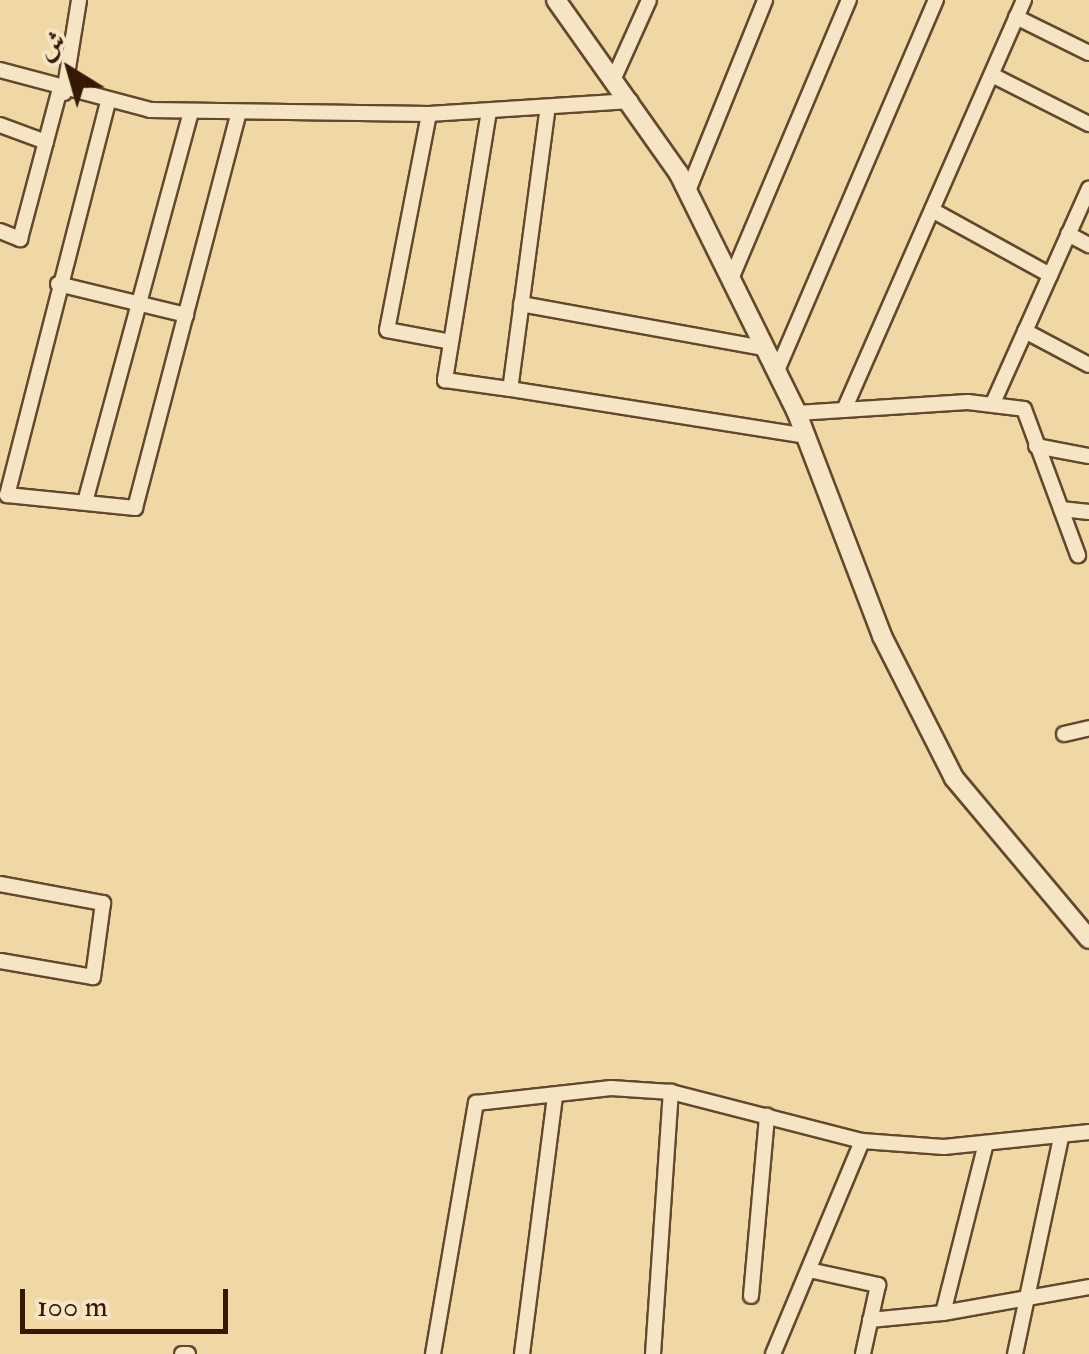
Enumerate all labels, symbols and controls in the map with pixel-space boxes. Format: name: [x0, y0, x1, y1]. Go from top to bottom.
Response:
north arrow: [20, 20, 120, 120]
text: ش: [30, 23, 73, 68]
scale bar: [25, 1269, 232, 1331]
text: 100 m: [37, 1288, 108, 1325]

